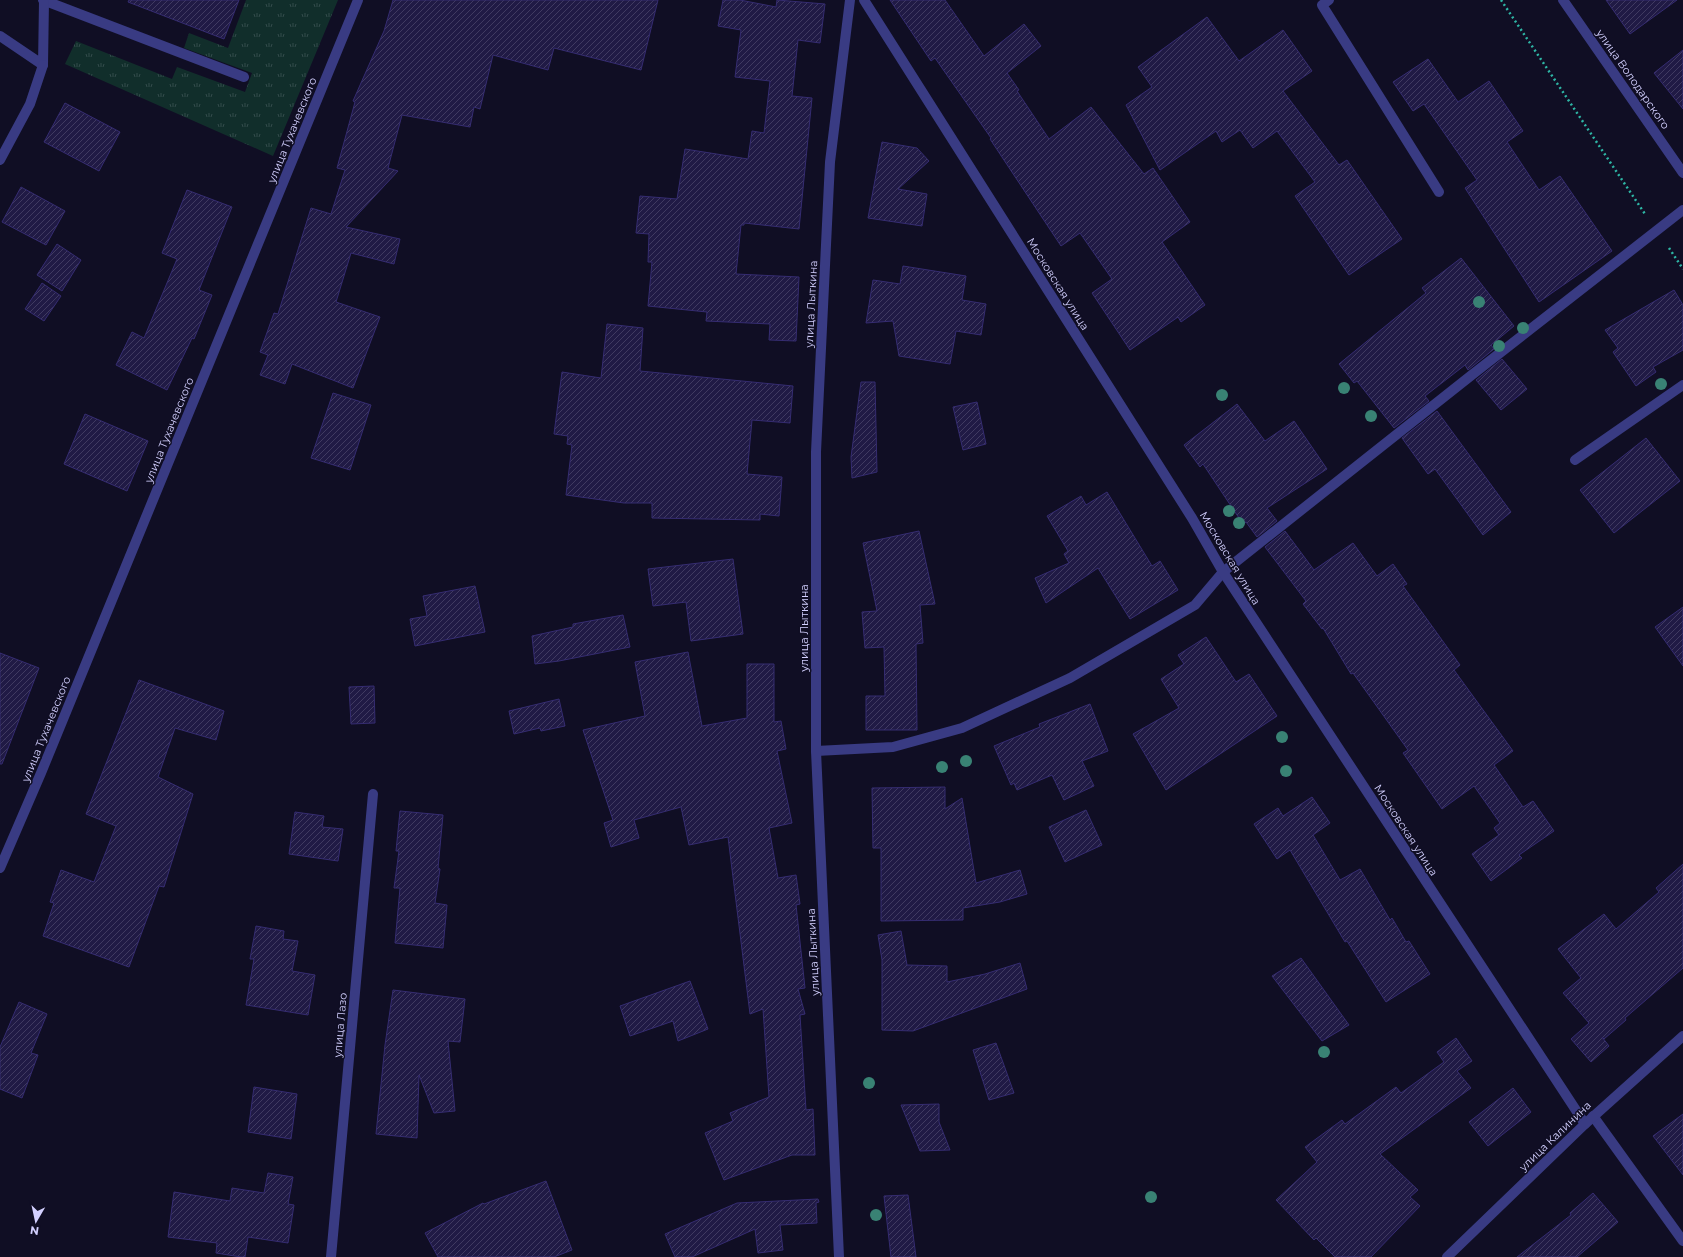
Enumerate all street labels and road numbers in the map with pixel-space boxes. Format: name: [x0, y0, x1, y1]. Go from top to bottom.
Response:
street label: улица Володарского: [1593, 25, 1673, 132]
street label: улица Тухачевского: [264, 75, 320, 186]
street label: Московская улица: [1024, 235, 1092, 333]
street label: улица Лыткина: [802, 260, 820, 349]
street label: улица Тухачевского: [141, 375, 197, 486]
street label: Московская улица: [1197, 509, 1263, 607]
street label: улица Лыткина: [797, 584, 811, 673]
street label: улица Тухачевского: [18, 674, 74, 785]
street label: Московская улица: [1371, 782, 1441, 878]
street label: улица Лыткина: [804, 908, 822, 997]
street label: улица Лазо: [330, 992, 350, 1059]
street label: улица Калинина: [1515, 1098, 1594, 1175]

